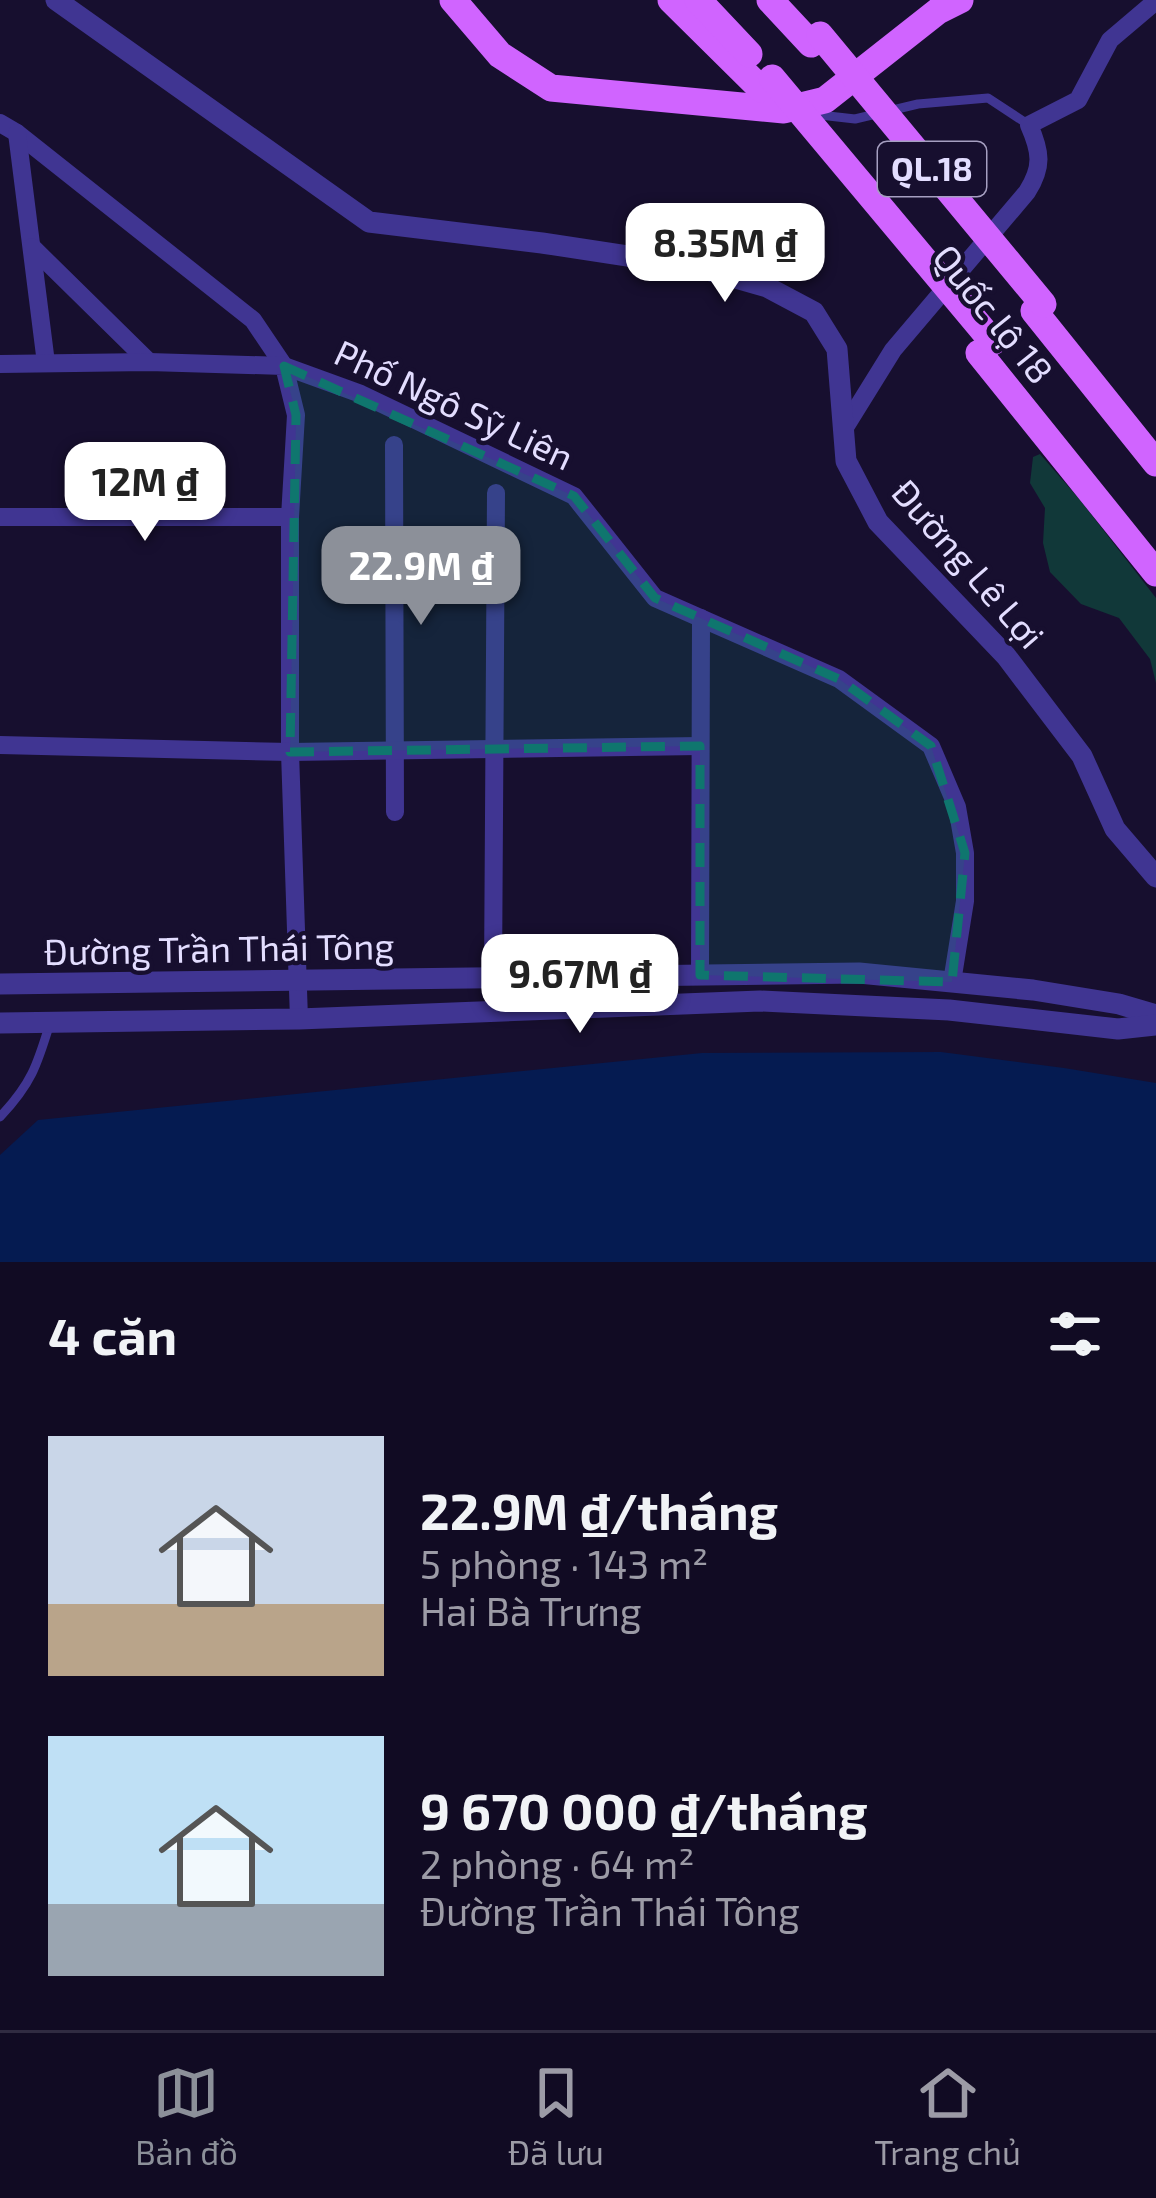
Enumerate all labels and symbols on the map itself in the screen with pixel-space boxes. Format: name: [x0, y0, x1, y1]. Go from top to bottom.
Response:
road number: QL.18: [878, 142, 986, 196]
pin: 8.35M ₫: [614, 203, 836, 305]
street label: Quốc lộ 18: [925, 235, 1063, 391]
street label: Phố Ngô Sỹ Liên: [328, 330, 581, 478]
pin: 12M ₫: [61, 442, 229, 544]
street label: Đường Lê Lợi: [884, 470, 1054, 656]
pin: 22.9M ₫: [310, 526, 532, 628]
street label: Đường Trần Thái Tông: [43, 923, 395, 972]
pin: 9.67M ₫: [469, 934, 691, 1036]

